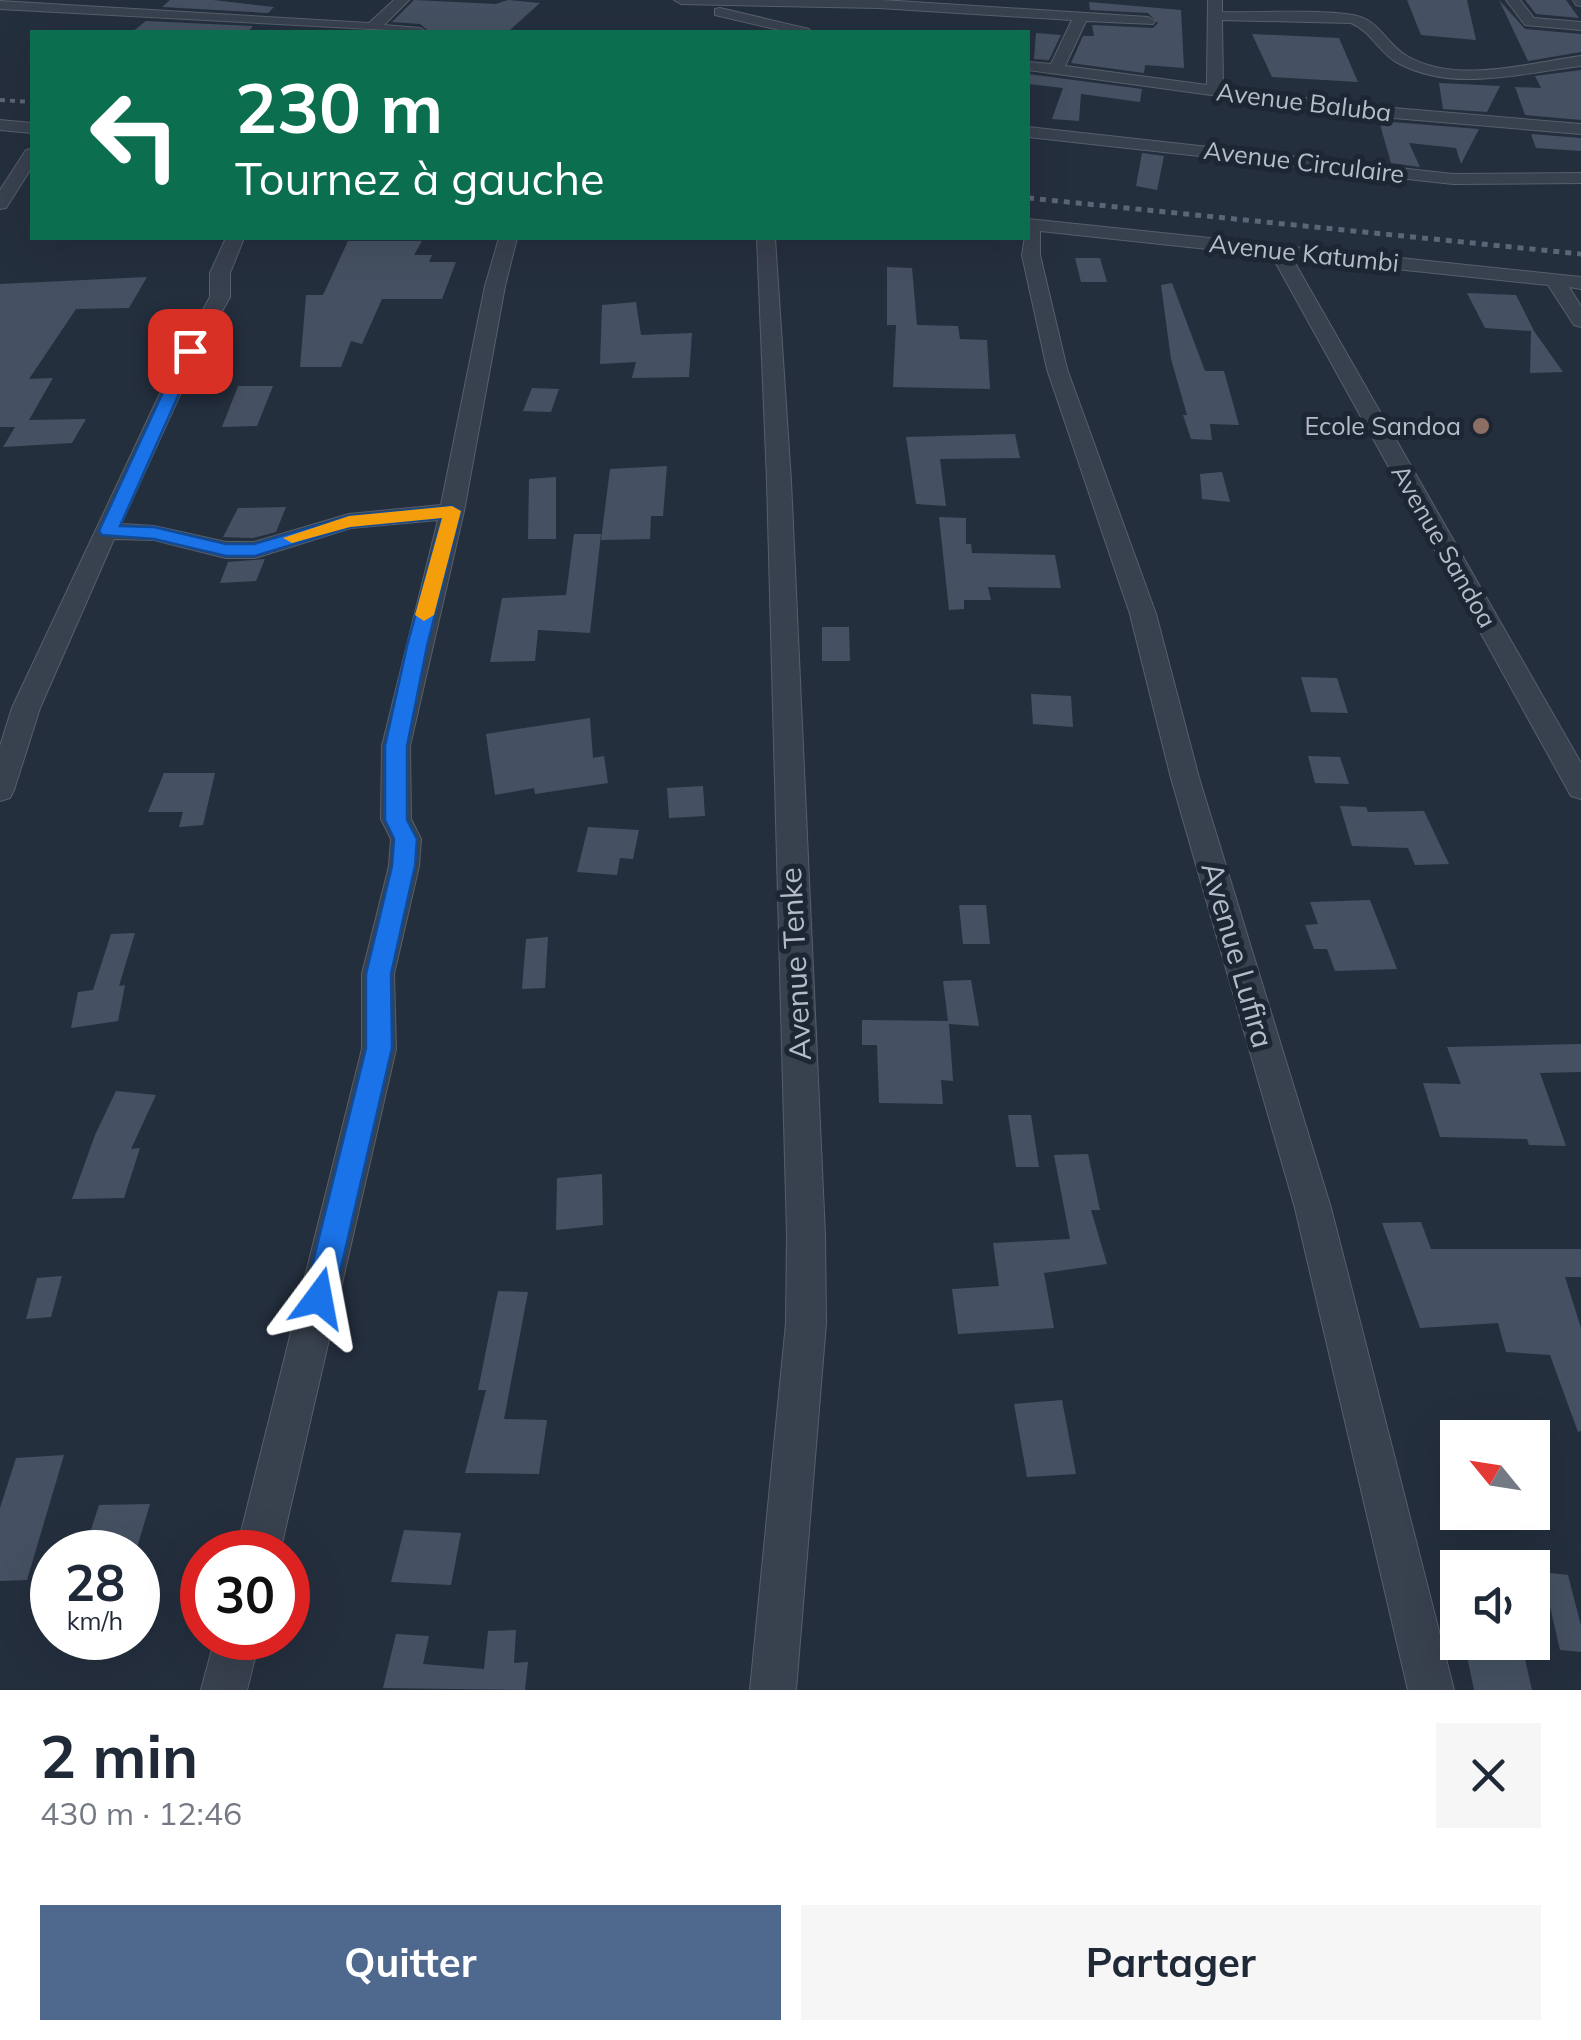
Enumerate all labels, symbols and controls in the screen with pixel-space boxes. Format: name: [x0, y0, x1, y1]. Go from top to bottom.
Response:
text: 230 m: [235, 63, 443, 151]
icon: left: [70, 70, 200, 200]
street label: Avenue Baluba: [1215, 75, 1393, 128]
street label: Avenue Circulaire: [1202, 134, 1406, 189]
text: Tournez à gauche: [235, 150, 605, 206]
street label: Avenue Katumbi: [1208, 227, 1400, 278]
pin: [148, 309, 233, 394]
icon: arrive: [163, 324, 218, 379]
place label: Ecole Sandoa: [1304, 410, 1461, 441]
marker: Ecole Sandoa: [1470, 415, 1492, 437]
street label: Avenue Sandoa: [1385, 459, 1504, 633]
street label: Avenue Lufira: [1193, 857, 1283, 1052]
street label: Avenue Tenke: [771, 866, 819, 1062]
position arrow: [267, 1246, 371, 1350]
north arrow: [1440, 1420, 1550, 1530]
map controls: [1440, 1420, 1550, 1660]
speed limit sign: 30: [180, 1530, 310, 1660]
button: sound: [1440, 1550, 1550, 1660]
text: 28: [65, 1551, 125, 1614]
text: km/h: [67, 1605, 123, 1636]
text: 2 min: [40, 1718, 198, 1793]
button: close: [1436, 1723, 1541, 1828]
text: 430 m · 12:46: [40, 1793, 242, 1833]
button: Quitter: [40, 1905, 781, 2020]
button: Partager: [801, 1905, 1541, 2020]

